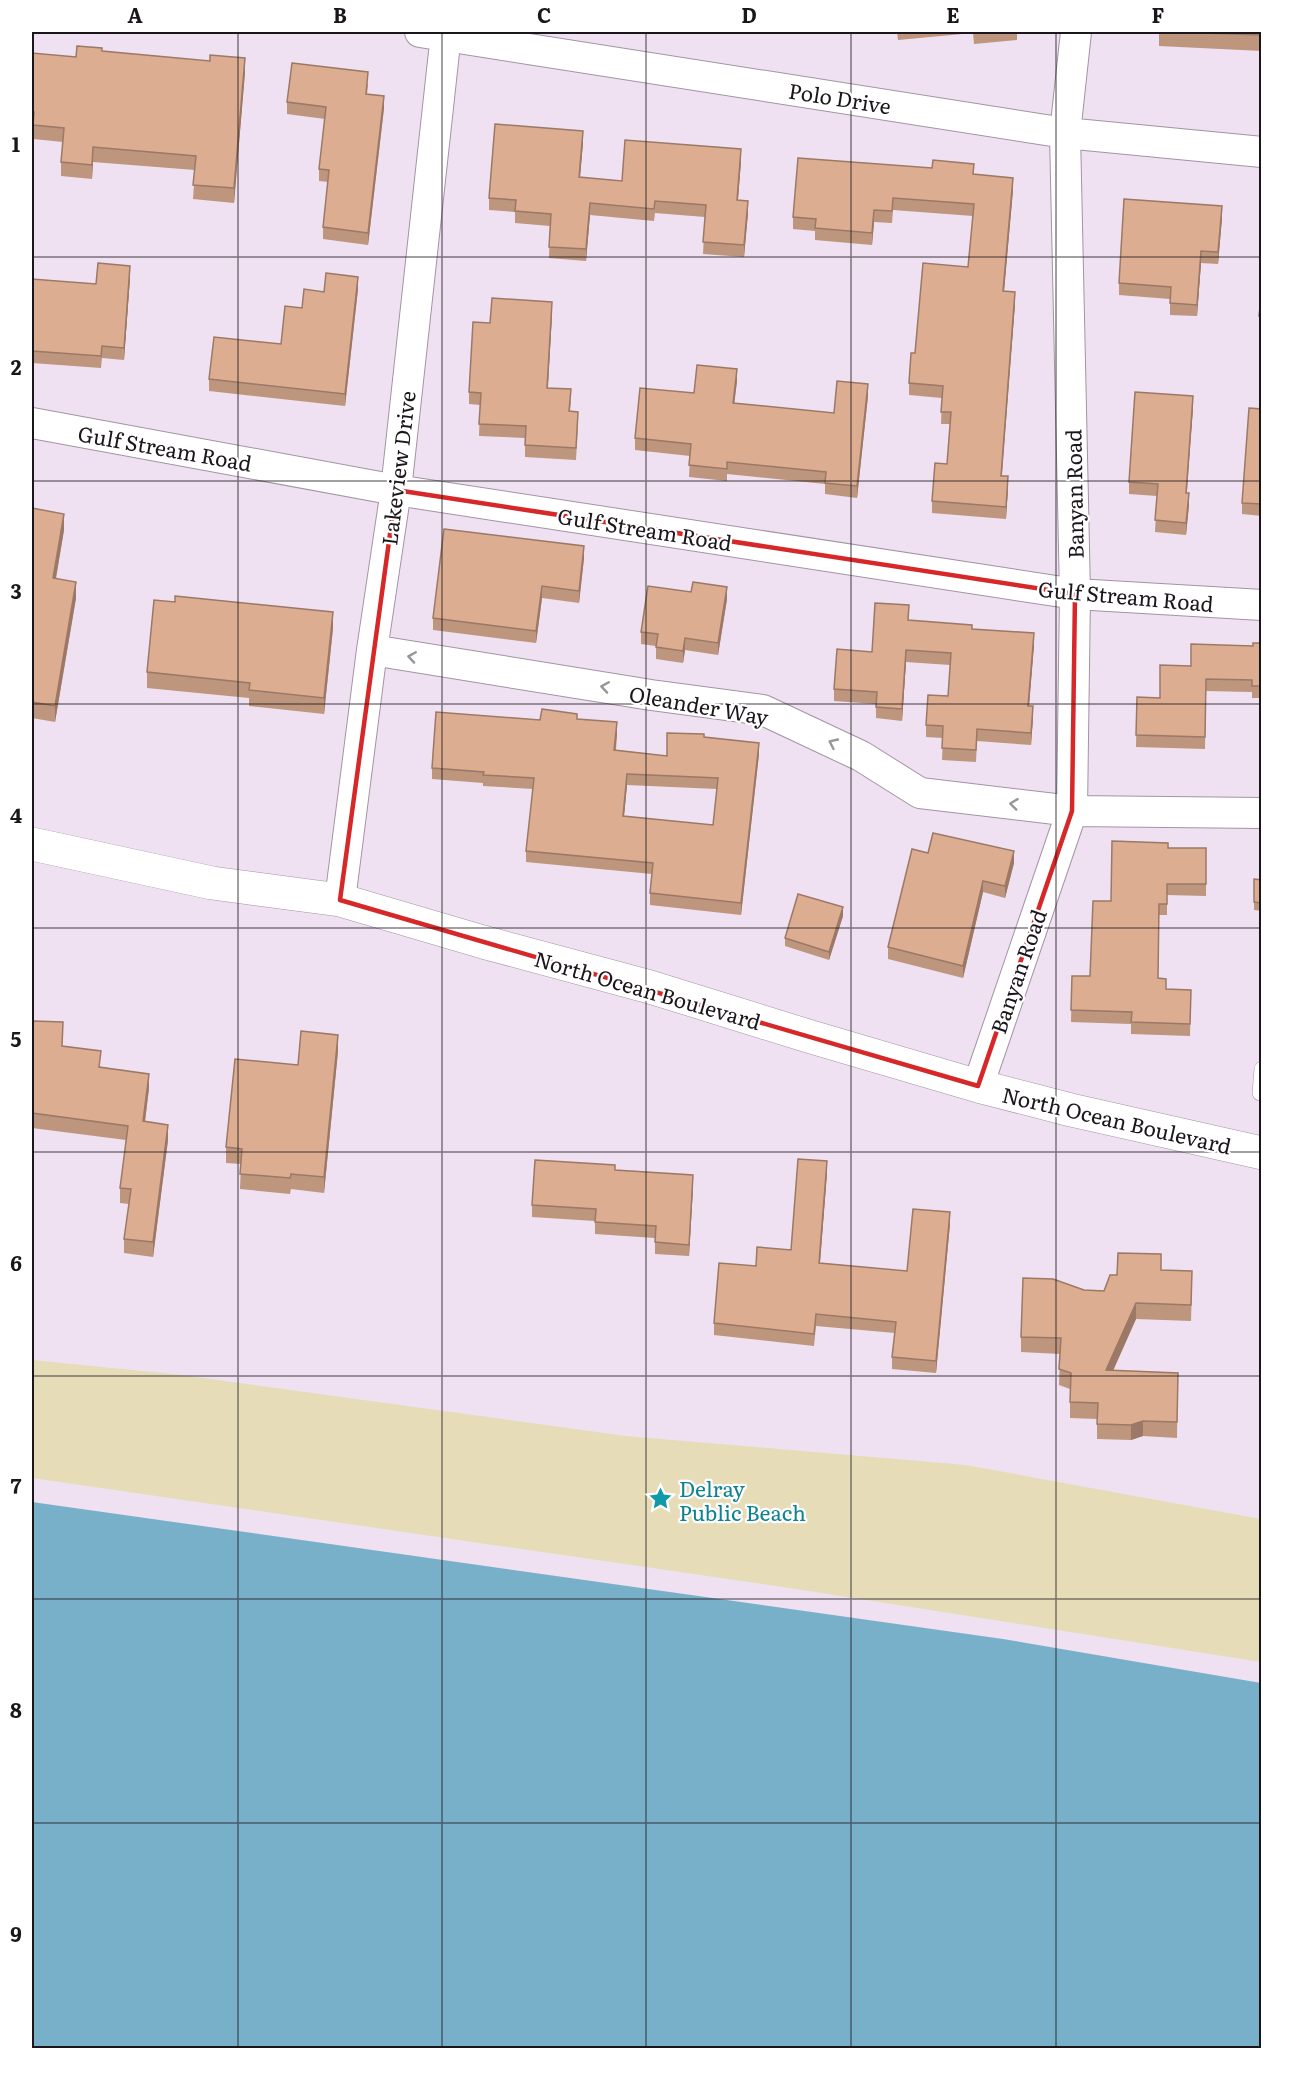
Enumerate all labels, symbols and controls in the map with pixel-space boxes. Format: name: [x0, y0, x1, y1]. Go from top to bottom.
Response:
text: A: [127, 0, 143, 29]
text: B: [333, 0, 347, 29]
text: C: [537, 0, 551, 29]
text: D: [741, 0, 757, 29]
text: E: [946, 0, 960, 29]
text: F: [1152, 0, 1165, 29]
street label: Polo Drive: [787, 74, 893, 120]
text: 1: [12, 128, 20, 158]
text: 2: [11, 351, 22, 381]
street label: Lakeview Drive: [372, 389, 422, 547]
street label: Gulf Stream Road: [76, 416, 255, 478]
street label: Banyan Road: [1056, 429, 1090, 559]
street label: Gulf Stream Road: [556, 499, 735, 557]
street label: Gulf Stream Road: [1037, 572, 1215, 618]
text: 3: [10, 575, 22, 605]
one-way arrow: [408, 651, 417, 663]
street label: Oleander Way: [627, 677, 772, 732]
one-way arrow: [600, 682, 610, 694]
one-way arrow: [829, 738, 840, 750]
text: 4: [10, 799, 22, 829]
one-way arrow: [1009, 799, 1018, 811]
street label: Banyan Road: [981, 905, 1053, 1037]
street label: North Ocean Boulevard: [531, 942, 765, 1036]
text: 5: [11, 1023, 22, 1053]
street label: North Ocean Boulevard: [999, 1078, 1235, 1160]
text: 6: [10, 1247, 22, 1277]
text: 7: [11, 1470, 22, 1500]
place label: Delray Public Beach: [679, 1472, 806, 1527]
place icon: Delray Public Beach: [648, 1486, 674, 1512]
text: 8: [10, 1694, 22, 1724]
text: 9: [10, 1918, 22, 1948]

